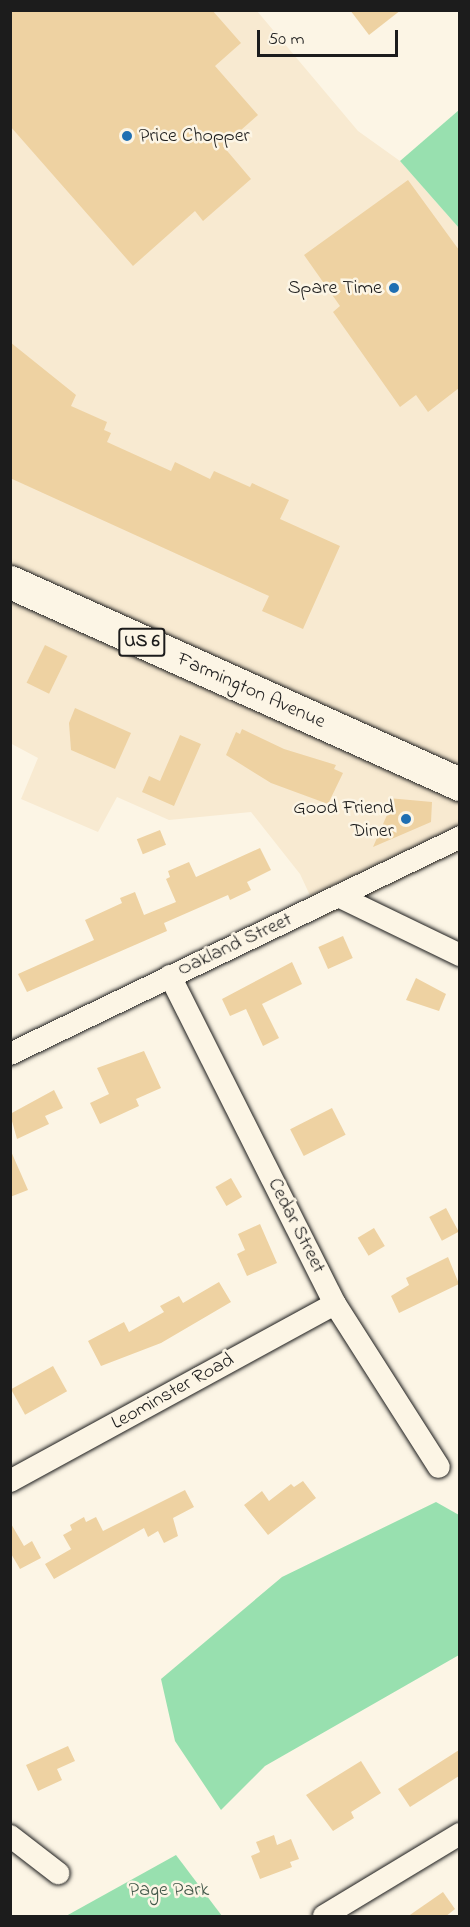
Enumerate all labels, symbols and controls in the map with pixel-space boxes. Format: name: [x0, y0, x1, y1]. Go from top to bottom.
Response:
scale bar: [260, 18, 401, 56]
text: 50 m: [268, 27, 305, 53]
place label: Price Chopper: [139, 124, 250, 148]
marker: Price Chopper: [120, 129, 134, 143]
place label: Spare Time: [288, 276, 382, 300]
marker: Spare Time: [387, 281, 401, 295]
road number: US 6: [118, 627, 166, 657]
street label: Farmington Avenue: [173, 648, 329, 734]
place label: Good Friend Diner: [293, 796, 394, 843]
marker: Good Friend Diner: [399, 812, 413, 826]
street label: Oakland Street: [174, 908, 296, 982]
street label: Cedar Street: [262, 1174, 330, 1278]
street label: Leominster Road: [108, 1348, 238, 1436]
park label: Page Park: [129, 1878, 209, 1902]

